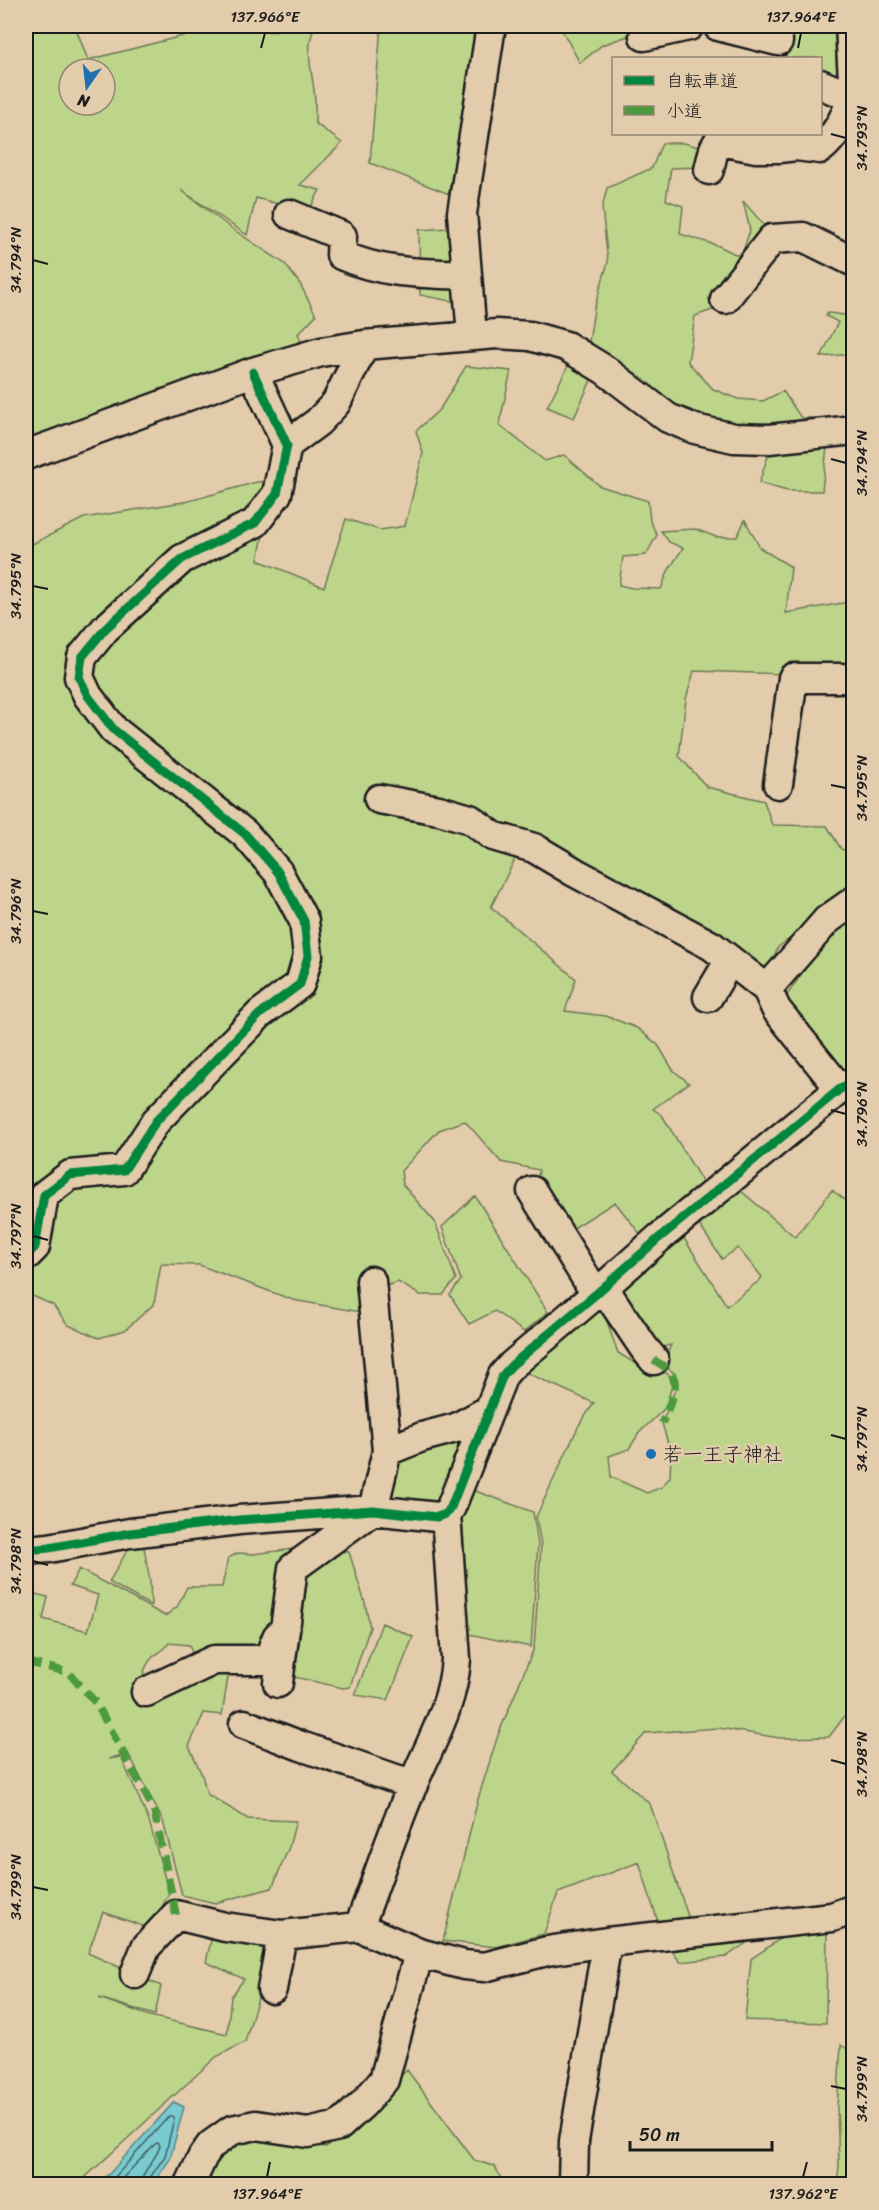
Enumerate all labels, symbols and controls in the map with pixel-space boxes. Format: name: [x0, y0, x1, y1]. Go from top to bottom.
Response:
text: 137.966°E: [231, 4, 301, 30]
text: 137.964°E: [766, 4, 837, 30]
north arrow: [57, 57, 117, 117]
legend: [612, 57, 822, 135]
text: 自転車道: [666, 65, 738, 97]
text: N: [74, 85, 93, 117]
text: 小道: [666, 95, 702, 127]
text: 34.793°N: [849, 105, 875, 170]
text: 34.794°N: [3, 226, 29, 293]
text: 34.794°N: [849, 429, 875, 496]
text: 34.795°N: [3, 552, 29, 619]
text: 34.795°N: [849, 754, 875, 821]
text: 34.796°N: [3, 878, 29, 944]
text: 34.796°N: [849, 1081, 875, 1147]
text: 34.797°N: [3, 1203, 29, 1269]
text: 34.797°N: [849, 1406, 875, 1472]
place label: 若一王子神社: [663, 1437, 783, 1472]
marker: 若一王子神社: [644, 1447, 658, 1461]
text: 34.798°N: [3, 1528, 29, 1594]
text: 34.798°N: [849, 1731, 875, 1797]
text: 34.799°N: [3, 1853, 29, 1920]
text: 34.799°N: [849, 2055, 875, 2122]
scale bar: [630, 2114, 772, 2152]
text: 50 m: [639, 2119, 680, 2151]
text: 137.964°E: [232, 2181, 303, 2207]
text: 137.962°E: [769, 2181, 839, 2207]

